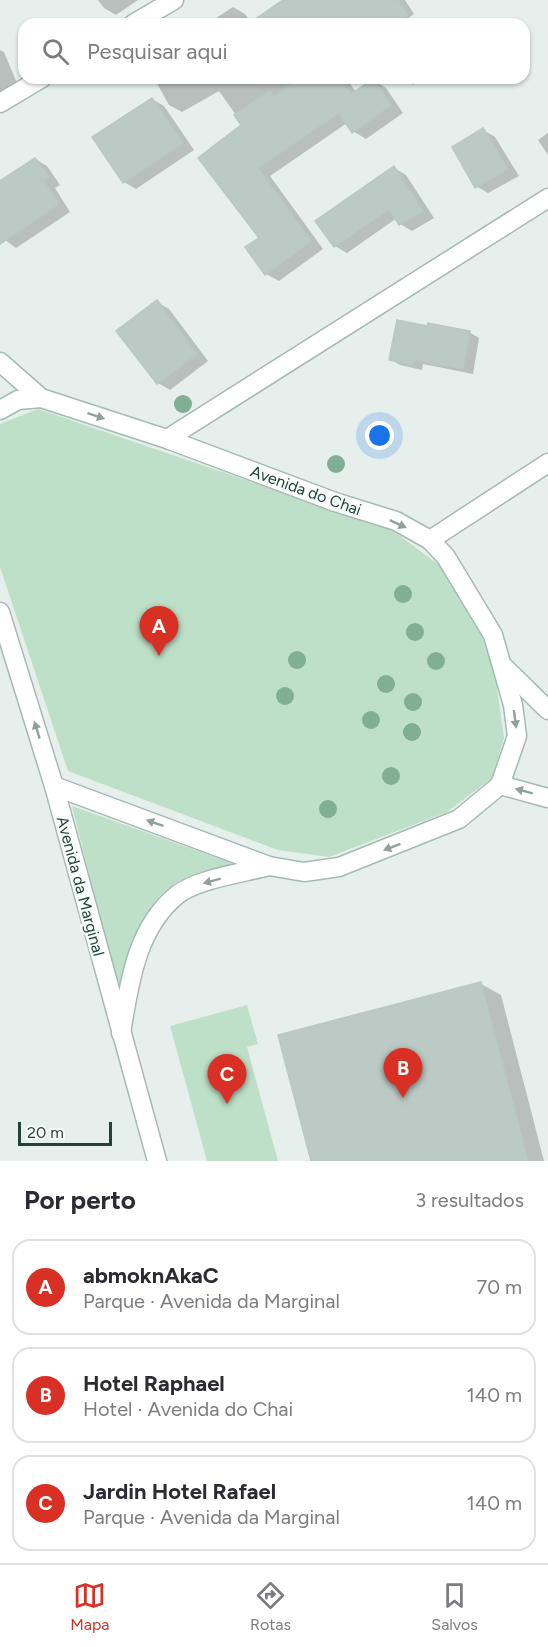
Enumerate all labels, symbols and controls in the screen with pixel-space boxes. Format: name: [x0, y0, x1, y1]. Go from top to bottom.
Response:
search box: [18, 18, 530, 84]
icon: search: [39, 35, 72, 68]
text: Pesquisar aqui: [87, 38, 228, 65]
one-way arrow: [87, 412, 105, 421]
your location: [365, 421, 394, 450]
street label: Avenida do Chai: [248, 462, 364, 519]
one-way arrow: [390, 519, 407, 528]
pin: A: [140, 606, 178, 656]
one-way arrow: [510, 710, 519, 729]
one-way arrow: [32, 721, 41, 739]
one-way arrow: [515, 786, 533, 796]
street label: Avenida da Marginal: [53, 814, 108, 958]
one-way arrow: [146, 818, 164, 828]
one-way arrow: [383, 843, 401, 852]
one-way arrow: [203, 877, 222, 887]
pin: B: [384, 1048, 422, 1098]
pin: C: [208, 1054, 246, 1104]
scale bar: [18, 1119, 112, 1146]
text: 20 m: [27, 1123, 64, 1142]
text: Por perto: [24, 1184, 136, 1216]
text: 3 resultados: [415, 1188, 524, 1212]
text: abmoknAkaC: [83, 1262, 219, 1289]
text: A: [38, 1275, 53, 1299]
text: 70 m: [476, 1275, 522, 1299]
text: Parque · Avenida da Marginal: [83, 1289, 340, 1313]
text: Hotel Raphael: [83, 1370, 225, 1397]
text: B: [39, 1383, 52, 1407]
text: 140 m: [467, 1383, 522, 1407]
text: Hotel · Avenida do Chai: [83, 1397, 293, 1421]
text: Jardin Hotel Rafael: [83, 1478, 276, 1505]
text: C: [38, 1491, 53, 1515]
text: 140 m: [467, 1491, 522, 1515]
text: Parque · Avenida da Marginal: [83, 1505, 340, 1529]
tab: Mapa: [70, 1579, 110, 1634]
tab: Rotas: [250, 1579, 291, 1634]
tab: Salvos: [431, 1579, 478, 1634]

